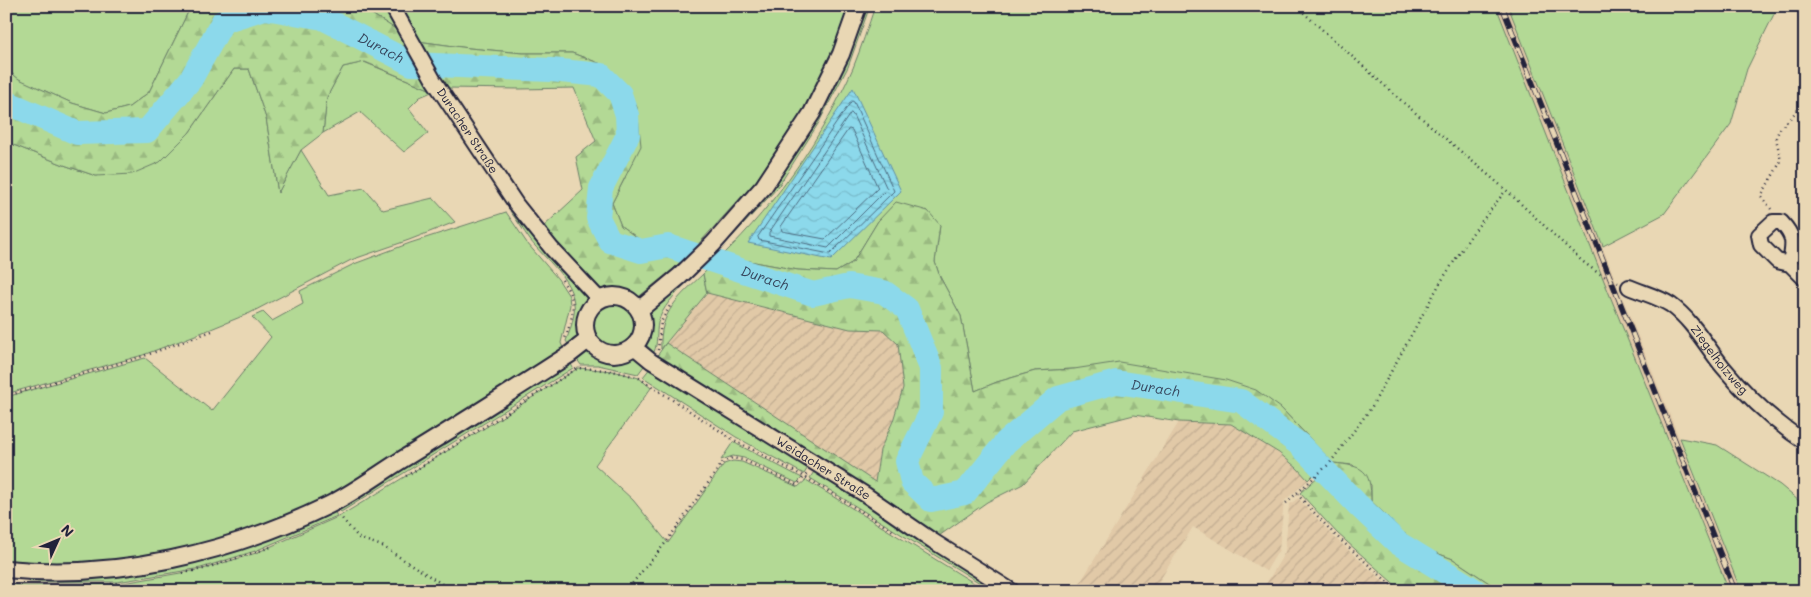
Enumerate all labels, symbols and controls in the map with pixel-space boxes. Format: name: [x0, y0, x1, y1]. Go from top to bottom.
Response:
water label: Durach: [355, 28, 408, 67]
street label: Duracher Straße: [434, 84, 503, 176]
water label: Durach: [739, 261, 792, 294]
street label: Ziegelholzweg: [1688, 321, 1752, 397]
water label: Durach: [1130, 374, 1181, 401]
street label: Weidacher Straße: [774, 432, 874, 503]
north arrow: [32, 514, 82, 564]
text: N: [57, 520, 78, 541]

